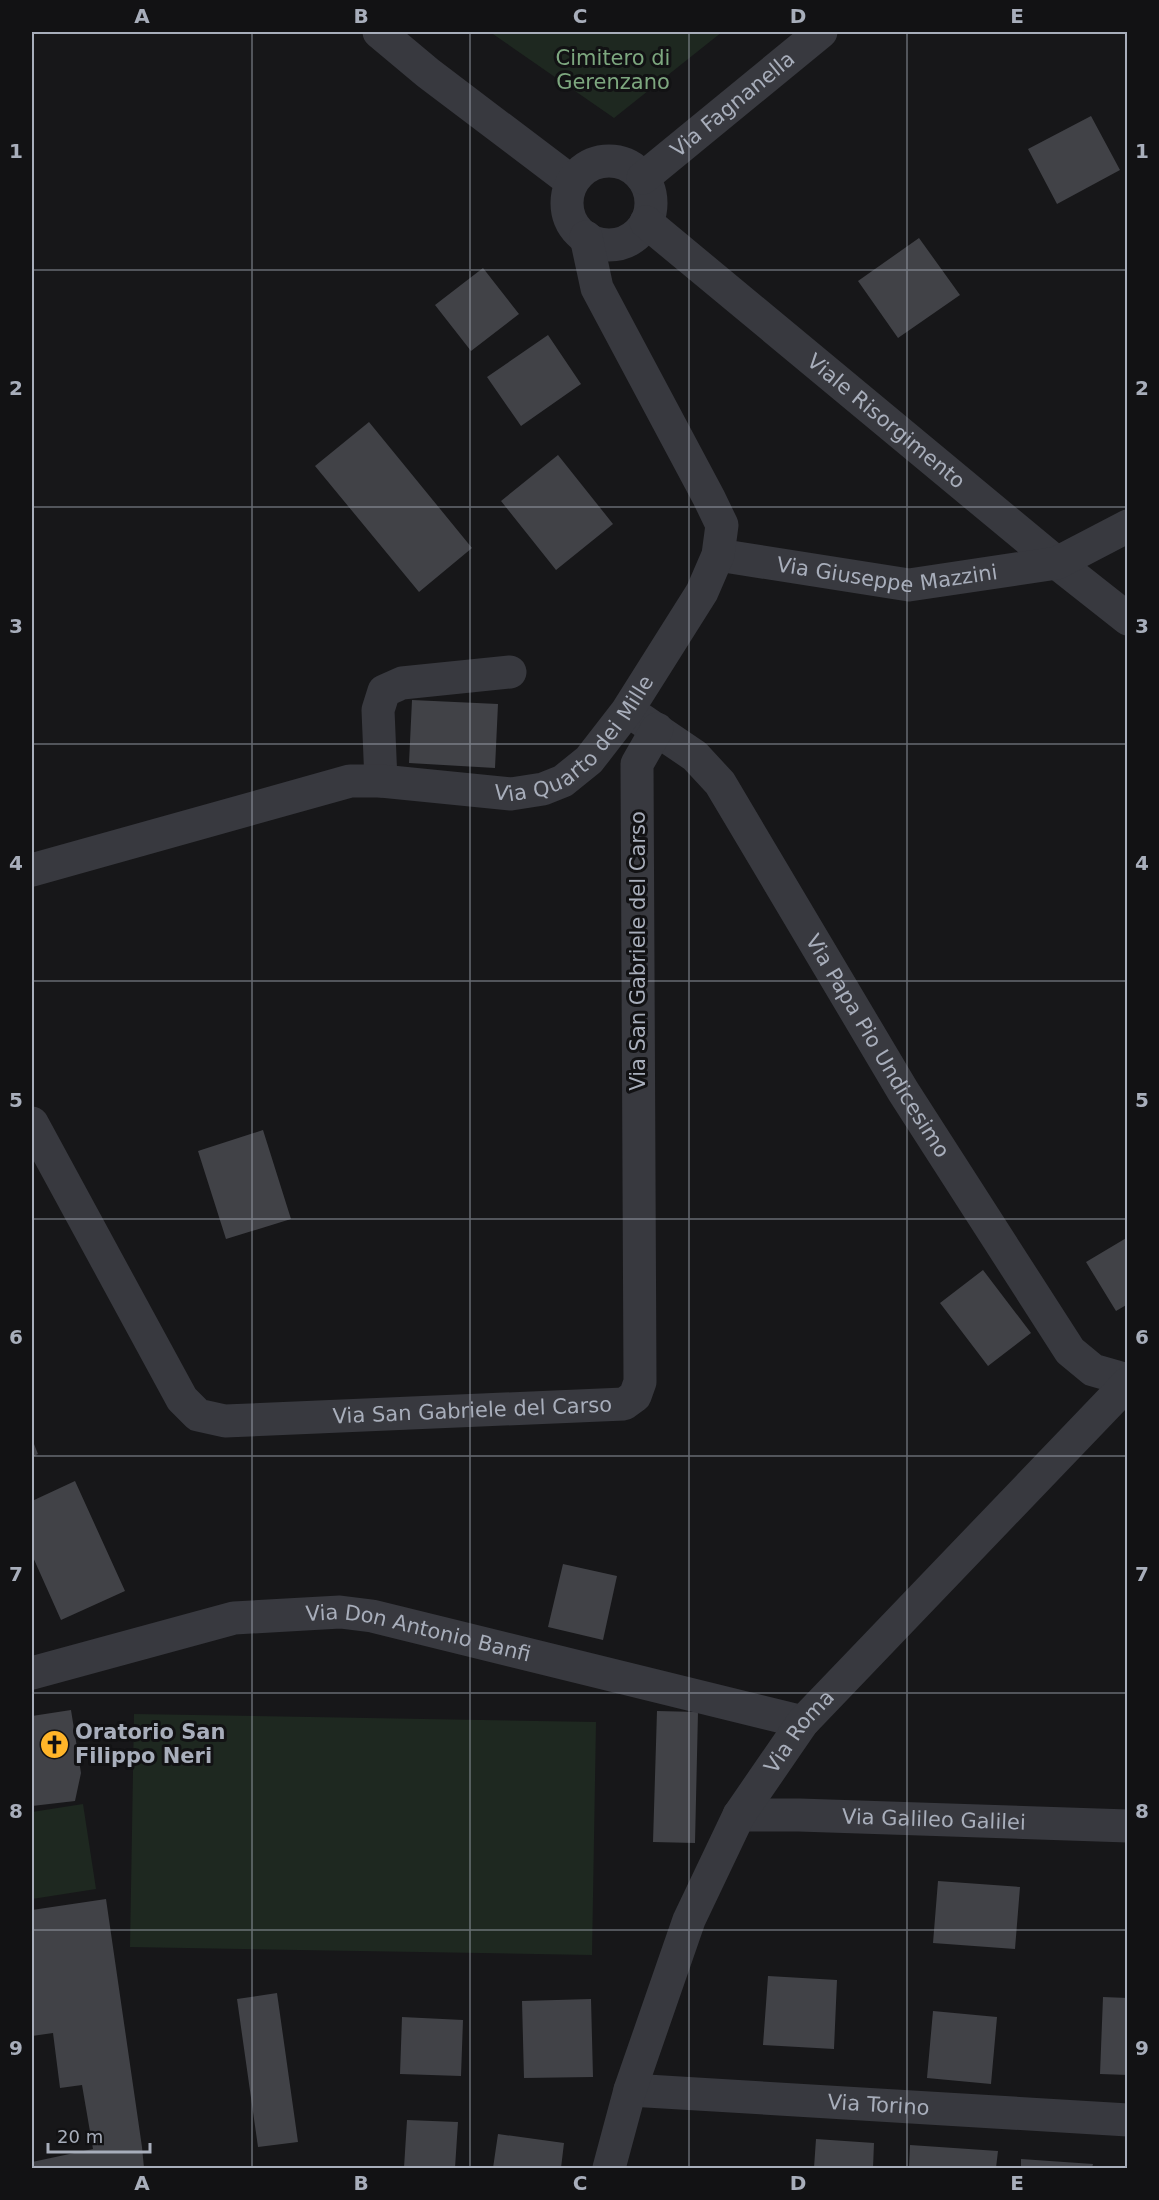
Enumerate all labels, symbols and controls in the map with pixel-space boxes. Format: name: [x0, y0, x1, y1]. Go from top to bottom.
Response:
text: A: [134, 4, 150, 28]
text: B: [353, 4, 369, 28]
text: C: [573, 4, 587, 28]
text: D: [790, 4, 806, 28]
text: E: [1010, 4, 1024, 28]
park label: Cimitero di Gerenzano: [556, 46, 670, 94]
street label: Via Fagnanella: [666, 47, 799, 162]
text: 1: [9, 139, 23, 163]
text: 1: [1135, 139, 1149, 163]
street label: Viale Risorgimento: [802, 349, 970, 494]
text: 2: [9, 376, 23, 400]
text: 2: [1135, 376, 1149, 400]
street label: Via Giuseppe Mazzini: [775, 552, 999, 598]
text: 3: [9, 614, 23, 638]
text: 3: [1135, 614, 1149, 638]
street label: Via Quarto dei Mille: [493, 671, 658, 806]
street label: Via San Gabriele del Carso: [626, 811, 650, 1091]
text: 4: [9, 851, 23, 875]
text: 4: [1135, 851, 1149, 875]
street label: Via Papa Pio Undicesimo: [801, 930, 955, 1162]
text: 5: [9, 1088, 23, 1112]
text: 5: [1135, 1088, 1149, 1112]
text: 6: [9, 1325, 23, 1349]
text: 6: [1135, 1325, 1149, 1349]
street label: Via San Gabriele del Carso: [332, 1393, 613, 1428]
text: 7: [9, 1562, 23, 1586]
text: 7: [1135, 1562, 1149, 1586]
street label: Via Don Antonio Banfi: [305, 1600, 533, 1667]
street label: Via Roma: [759, 1685, 839, 1778]
place label: Oratorio San Filippo Neri: [75, 1720, 225, 1768]
church icon: Oratorio San Filippo Neri: [38, 1728, 70, 1760]
text: 8: [9, 1799, 23, 1823]
text: 8: [1135, 1799, 1149, 1823]
street label: Via Galileo Galilei: [842, 1804, 1026, 1835]
text: 9: [9, 2036, 23, 2060]
text: 9: [1135, 2036, 1149, 2060]
street label: Via Torino: [827, 2090, 930, 2120]
scale bar: [48, 2116, 150, 2154]
text: 20 m: [57, 2126, 103, 2147]
text: A: [134, 2171, 150, 2195]
text: B: [353, 2171, 369, 2195]
text: C: [573, 2171, 587, 2195]
text: D: [790, 2171, 806, 2195]
text: E: [1010, 2171, 1024, 2195]

